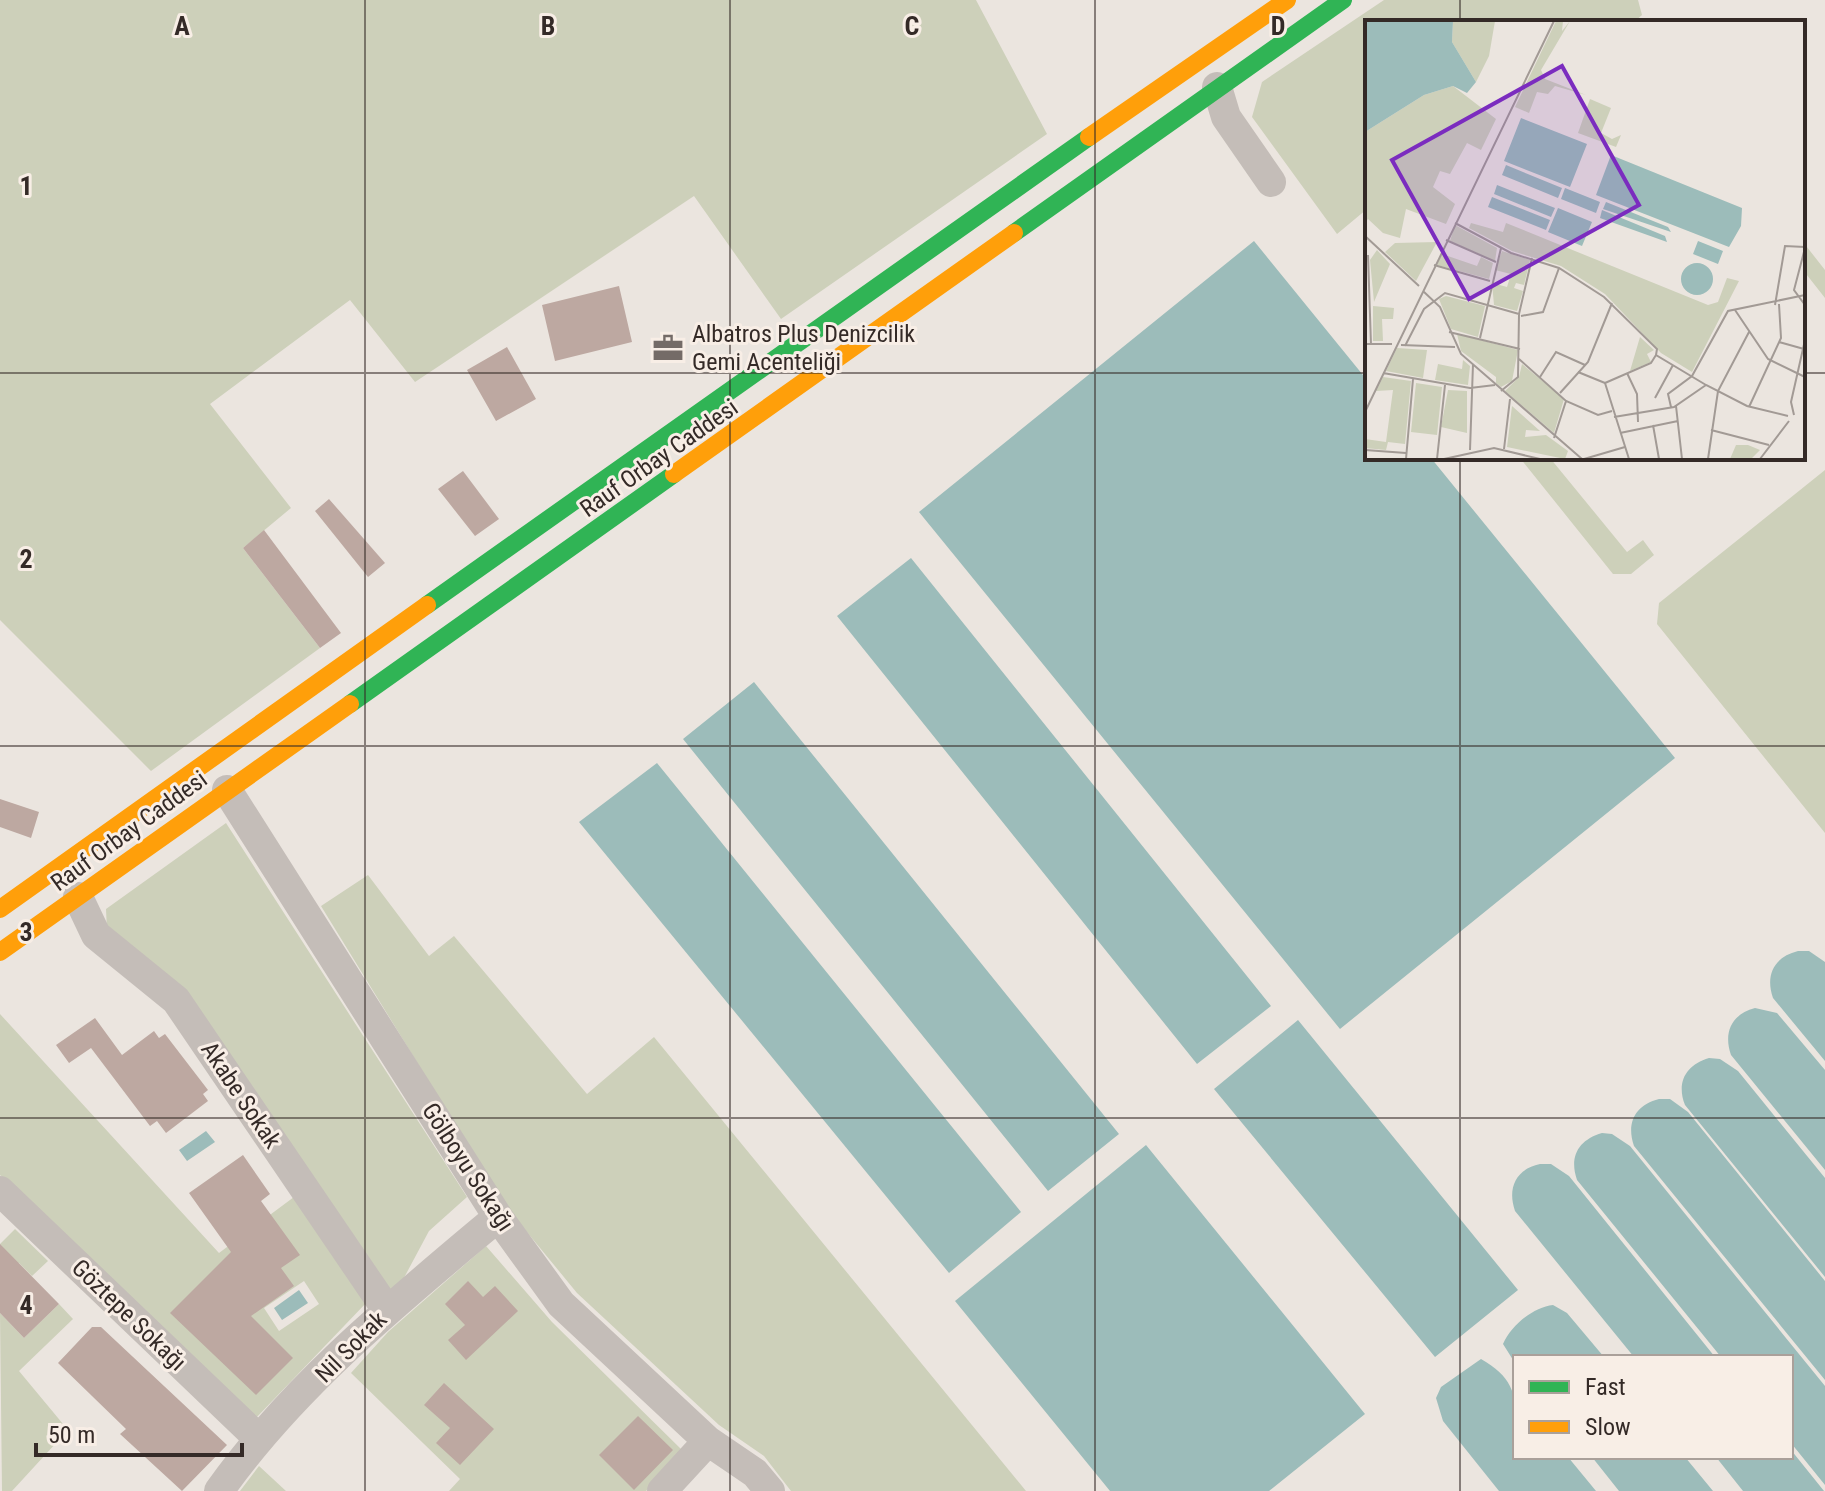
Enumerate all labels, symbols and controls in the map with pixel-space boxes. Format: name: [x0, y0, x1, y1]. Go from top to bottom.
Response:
text: A: [174, 11, 190, 41]
text: B: [541, 11, 555, 41]
text: C: [905, 11, 920, 41]
text: D: [1271, 11, 1285, 41]
inset map: [1365, 20, 1805, 460]
text: 1: [19, 171, 33, 201]
place label: Albatros Plus Denizcilik Gemi Acenteliği: [692, 320, 915, 376]
office icon: Albatros Plus Denizcilik Gemi Acenteliği: [651, 331, 685, 365]
street label: Rauf Orbay Caddesi: [575, 393, 743, 523]
text: 2: [19, 544, 33, 574]
street label: Rauf Orbay Caddesi: [46, 765, 212, 897]
text: 3: [19, 917, 33, 947]
street label: Akabe Sokak: [195, 1036, 287, 1154]
street label: Gölboyu Sokağı: [416, 1098, 520, 1236]
street label: Göztepe Sokağı: [66, 1254, 192, 1376]
text: 4: [19, 1290, 33, 1320]
street label: Nil Sokak: [310, 1305, 393, 1388]
legend: [1513, 1355, 1793, 1459]
text: Fast: [1585, 1373, 1626, 1401]
scale bar: [36, 1407, 242, 1457]
text: Slow: [1585, 1413, 1631, 1441]
text: 50 m: [48, 1421, 95, 1449]

